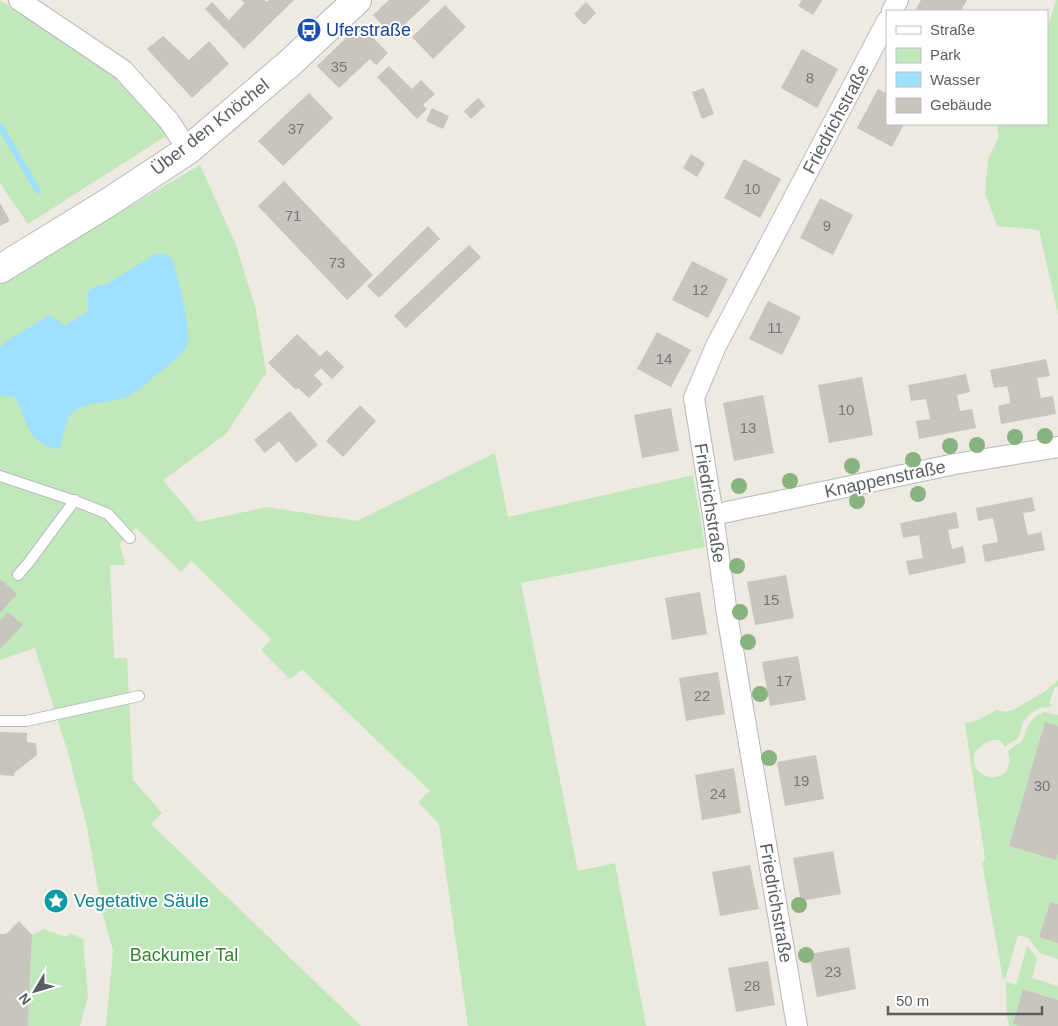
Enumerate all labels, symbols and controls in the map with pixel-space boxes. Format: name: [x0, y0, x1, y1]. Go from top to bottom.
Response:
legend: [886, 10, 1048, 125]
bus stop icon: Uferstraße: [296, 17, 322, 43]
place label: Uferstraße: [326, 20, 411, 40]
text: Straße: [930, 21, 975, 38]
text: Park: [930, 46, 961, 63]
house number: 35: [331, 58, 347, 75]
street label: Friedrichstraße: [799, 61, 873, 177]
house number: 8: [806, 69, 814, 86]
text: Wasser: [930, 71, 980, 88]
street label: Über den Knöchel: [147, 75, 273, 179]
text: Gebäude: [930, 96, 992, 113]
house number: 37: [288, 120, 304, 137]
house number: 10: [744, 180, 760, 197]
house number: 71: [285, 207, 301, 224]
house number: 9: [823, 217, 831, 234]
house number: 73: [329, 254, 345, 271]
house number: 12: [692, 281, 708, 298]
house number: 11: [767, 319, 783, 336]
house number: 14: [656, 350, 672, 367]
house number: 10: [838, 401, 854, 418]
house number: 13: [740, 419, 756, 436]
street label: Friedrichstraße: [691, 442, 729, 564]
street label: Knappenstraße: [823, 456, 947, 502]
house number: 15: [763, 591, 779, 608]
house number: 17: [776, 672, 792, 689]
house number: 22: [694, 687, 710, 704]
house number: 19: [793, 772, 809, 789]
house number: 30: [1034, 777, 1050, 794]
house number: 24: [710, 785, 726, 802]
street label: Friedrichstraße: [756, 842, 796, 964]
place icon: Vegetative Säule: [43, 888, 69, 914]
place label: Vegetative Säule: [74, 891, 209, 911]
park label: Backumer Tal: [130, 945, 238, 965]
house number: 23: [825, 963, 841, 980]
north arrow: [10, 966, 60, 1016]
house number: 28: [744, 977, 760, 994]
scale bar: [888, 984, 1042, 1016]
text: N: [15, 990, 34, 1008]
text: 50 m: [896, 992, 929, 1009]

